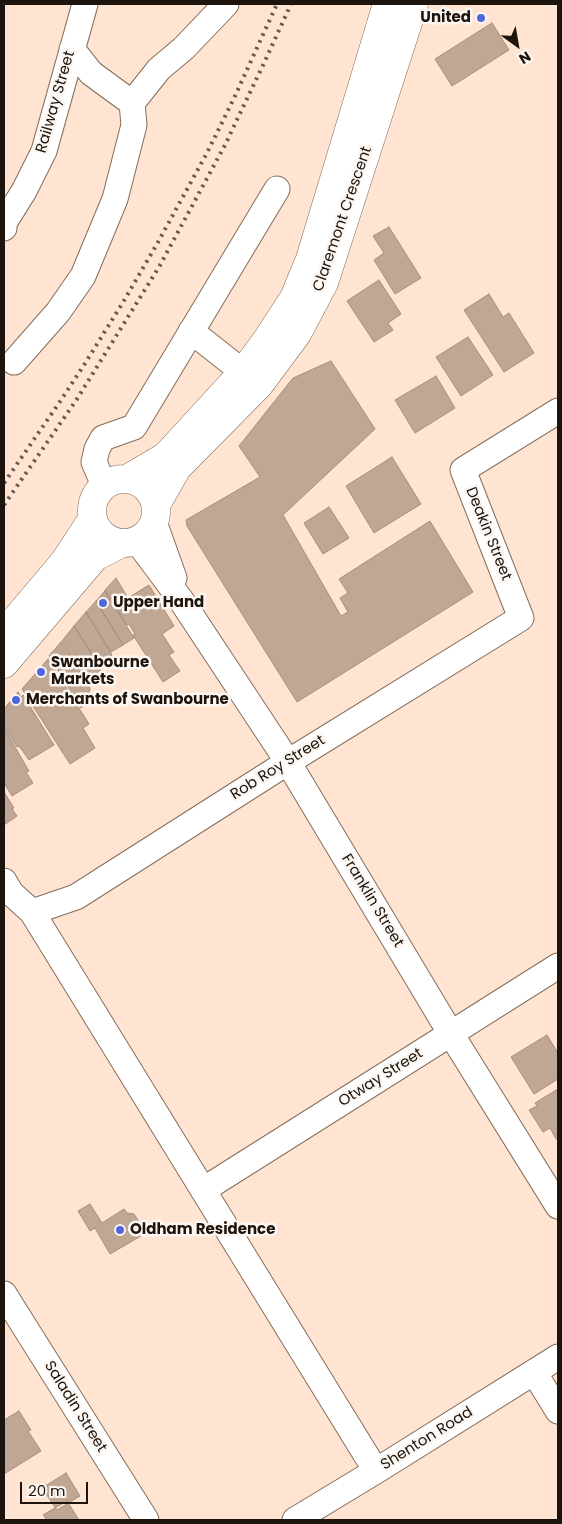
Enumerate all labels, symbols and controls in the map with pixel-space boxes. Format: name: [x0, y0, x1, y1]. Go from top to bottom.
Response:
place label: United: [420, 9, 471, 27]
marker: United: [475, 12, 487, 24]
north arrow: [492, 20, 542, 70]
text: N: [515, 46, 535, 69]
street label: Railway Street: [33, 49, 79, 155]
street label: Claremont Crescent: [310, 144, 376, 294]
street label: Deakin Street: [461, 485, 515, 583]
place label: Upper Hand: [113, 594, 204, 612]
marker: Upper Hand: [97, 597, 109, 609]
place label: Swanbourne Markets: [51, 654, 149, 689]
marker: Swanbourne Markets: [35, 666, 47, 678]
place label: Merchants of Swanbourne: [26, 691, 229, 709]
marker: Merchants of Swanbourne: [10, 694, 22, 706]
street label: Rob Roy Street: [227, 732, 329, 804]
street label: Franklin Street: [337, 851, 407, 951]
street label: Otway Street: [335, 1045, 427, 1111]
place label: Oldham Residence: [130, 1221, 275, 1239]
marker: Oldham Residence: [114, 1224, 126, 1236]
street label: Saladin Street: [40, 1358, 110, 1456]
street label: Shenton Road: [378, 1404, 476, 1474]
scale bar: [22, 1472, 90, 1504]
text: 20 m: [28, 1480, 66, 1501]

